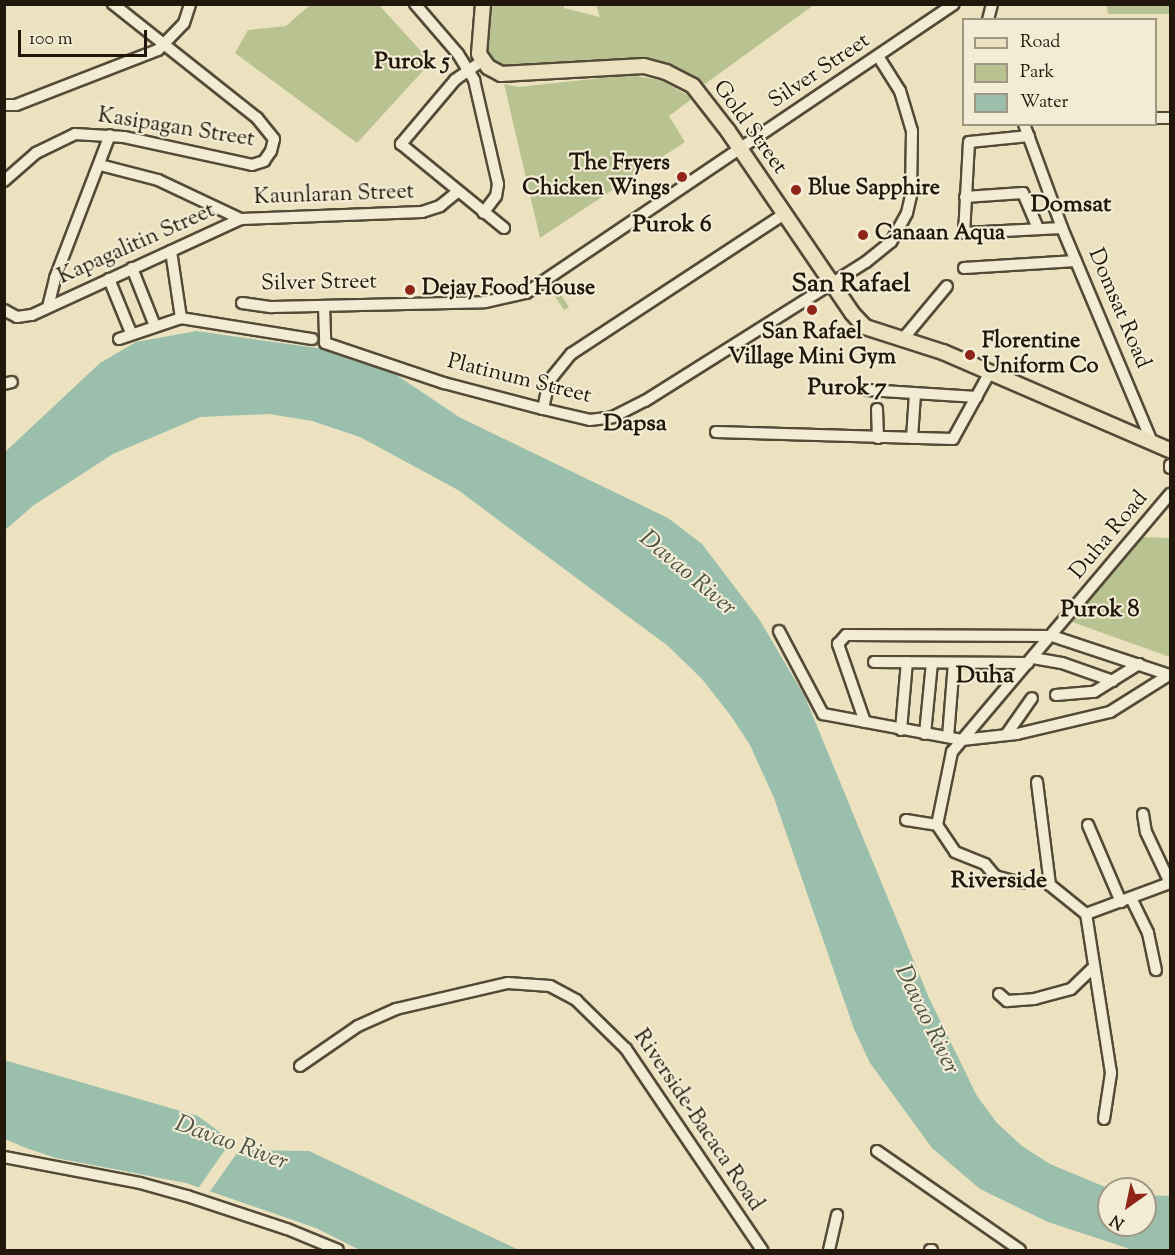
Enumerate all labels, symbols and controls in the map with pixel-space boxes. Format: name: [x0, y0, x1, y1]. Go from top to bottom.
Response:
scale bar: [21, 18, 150, 56]
legend: [962, 18, 1157, 126]
text: 100 m: [29, 27, 73, 53]
street label: Silver Street: [764, 29, 876, 115]
text: Road: [1020, 30, 1060, 56]
district label: Purok 5: [374, 49, 450, 77]
text: Park: [1020, 60, 1054, 86]
street label: Gold Street: [706, 76, 792, 180]
text: Water: [1020, 90, 1068, 116]
street label: Kasipagan Street: [96, 104, 256, 154]
place label: The Fryers Chicken Wings: [522, 151, 670, 202]
marker: The Fryers Chicken Wings: [675, 170, 689, 184]
place label: Blue Sapphire: [808, 177, 940, 203]
street label: Kaunlaran Street: [253, 180, 415, 212]
marker: Blue Sapphire: [789, 183, 803, 197]
district label: Domsat: [1031, 192, 1111, 220]
street label: Kapagalitin Street: [54, 199, 220, 291]
district label: Purok 6: [632, 212, 712, 240]
place label: Canaan Aqua: [875, 222, 1005, 248]
marker: Canaan Aqua: [856, 228, 870, 242]
street label: Domsat Road: [1081, 245, 1155, 373]
district label: San Rafael: [792, 269, 910, 301]
street label: Silver Street: [261, 270, 377, 298]
place label: Dejay Food House: [422, 277, 595, 303]
marker: Dejay Food House: [403, 283, 417, 297]
marker: San Rafael Village Mini Gym: [805, 303, 819, 317]
place label: San Rafael Village Mini Gym: [728, 320, 896, 372]
place label: Florentine Uniform Co: [982, 329, 1099, 380]
marker: Florentine Uniform Co: [963, 348, 977, 362]
street label: Platinum Street: [444, 349, 594, 411]
district label: Purok 7: [807, 375, 887, 403]
district label: Dapsa: [603, 411, 667, 439]
street label: Duha Road: [1065, 486, 1155, 586]
water label: Davao River: [633, 525, 741, 623]
district label: Purok 8: [1060, 597, 1140, 625]
district label: Duha: [956, 663, 1014, 691]
district label: Riverside: [951, 868, 1047, 896]
water label: Davao River: [887, 961, 965, 1079]
street label: Riverside-Bacaca Road: [626, 1025, 768, 1217]
water label: Davao River: [171, 1110, 291, 1178]
north arrow: [1097, 1177, 1157, 1237]
text: N: [1106, 1208, 1130, 1234]

